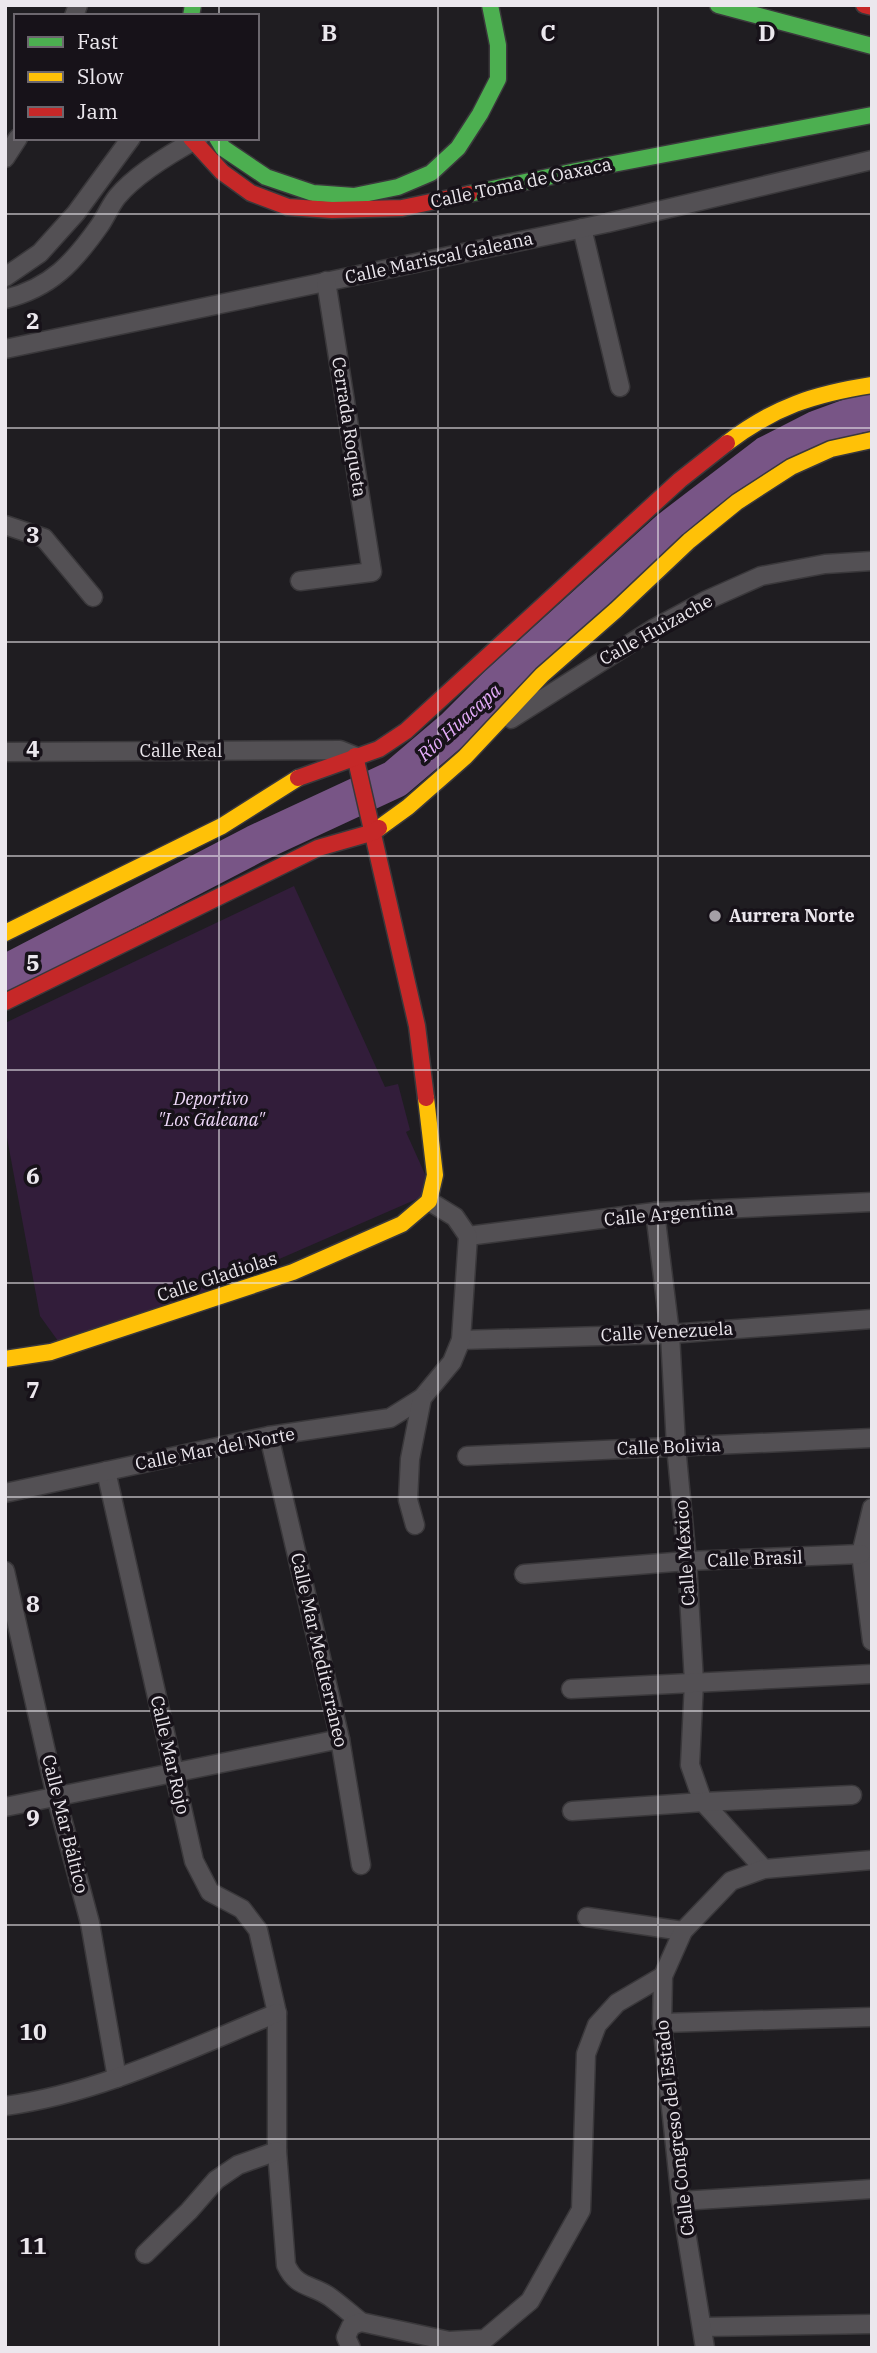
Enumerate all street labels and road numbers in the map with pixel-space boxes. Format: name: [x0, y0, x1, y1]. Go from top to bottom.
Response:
street label: Calle Toma de Oaxaca: [428, 152, 614, 213]
street label: Calle Mariscal Galeana: [343, 226, 535, 289]
street label: Cerrada Roqueta: [327, 355, 372, 499]
street label: Calle Huizache: [595, 589, 716, 670]
street label: Calle Real: [140, 739, 222, 762]
street label: Calle Argentina: [603, 1196, 735, 1231]
street label: Calle Gladiolas: [154, 1246, 280, 1307]
street label: Calle Venezuela: [600, 1317, 734, 1346]
street label: Calle Mar del Norte: [133, 1422, 297, 1475]
street label: Calle Bolivia: [616, 1433, 722, 1460]
street label: Calle México: [669, 1499, 700, 1607]
street label: Calle Brasil: [707, 1545, 803, 1572]
street label: Calle Mar Mediterráneo: [286, 1550, 353, 1749]
street label: Calle Mar Rojo: [146, 1693, 195, 1817]
street label: Calle Mar Báltico: [37, 1752, 94, 1896]
street label: Calle Congreso del Estado: [650, 2019, 699, 2237]

